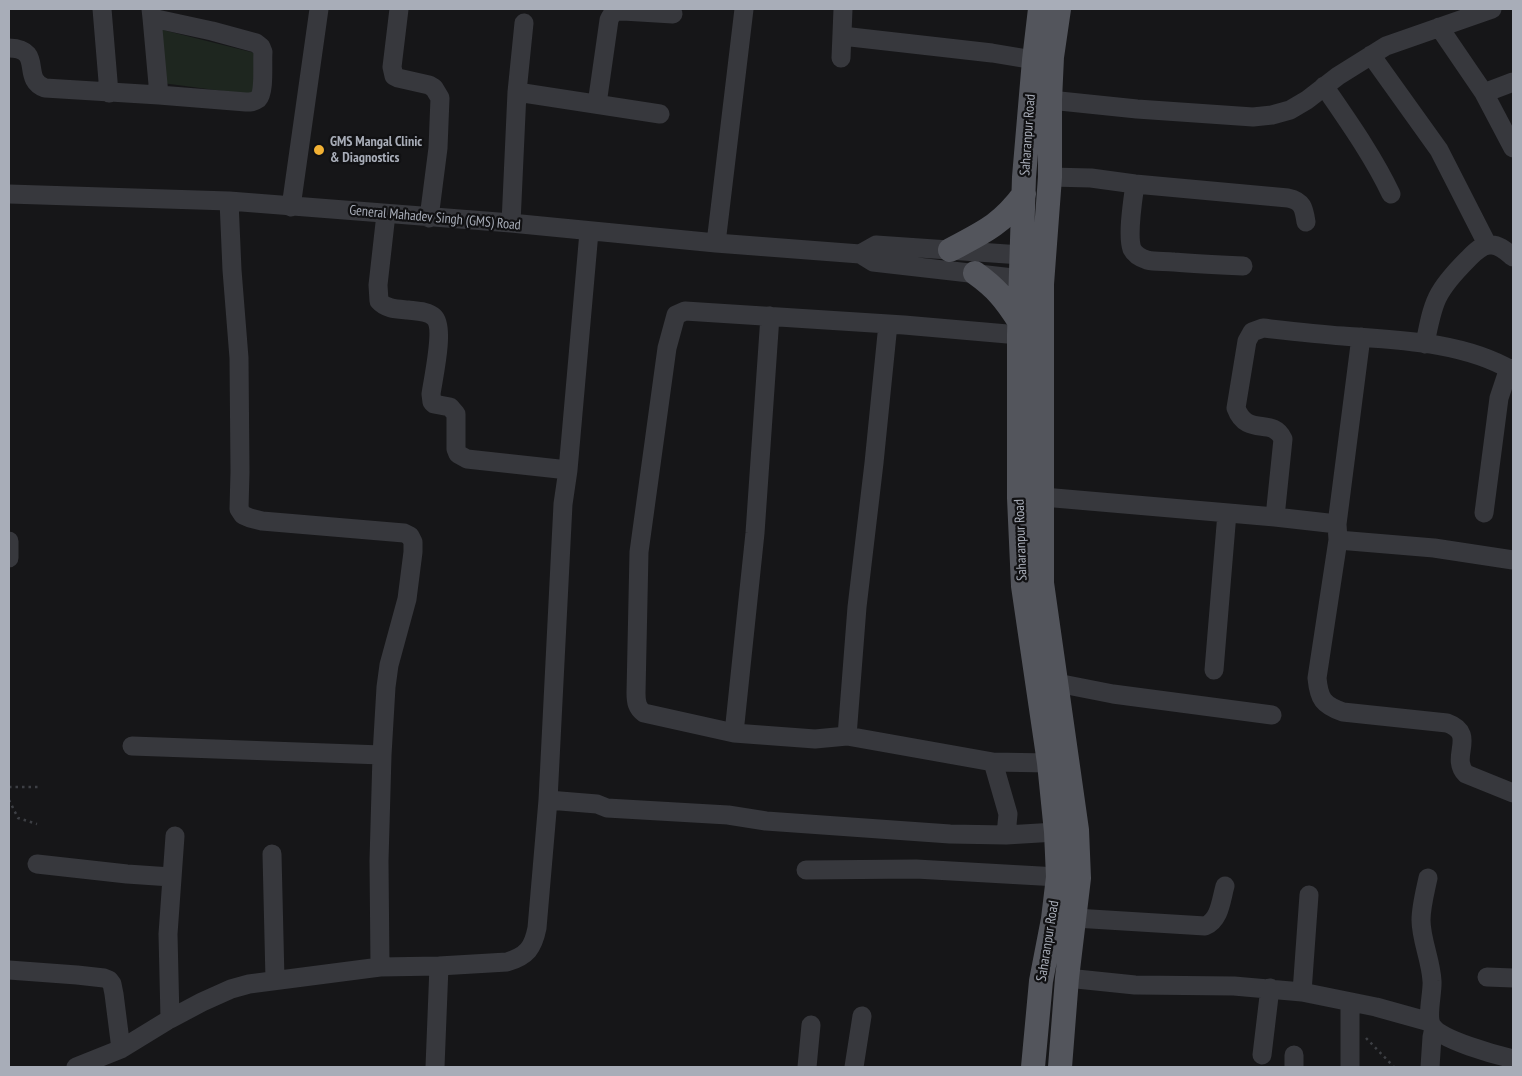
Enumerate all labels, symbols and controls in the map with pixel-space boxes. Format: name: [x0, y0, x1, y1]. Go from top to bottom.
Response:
street label: Saharanpur Road: [1017, 94, 1039, 176]
place label: GMS Mangal Clinic & Diagnostics: [330, 134, 422, 166]
marker: GMS Mangal Clinic & Diagnostics: [312, 143, 326, 157]
street label: General Mahadev Singh (GMS) Road: [349, 202, 521, 234]
street label: Saharanpur Road: [1011, 499, 1031, 581]
street label: Saharanpur Road: [1033, 899, 1063, 983]

